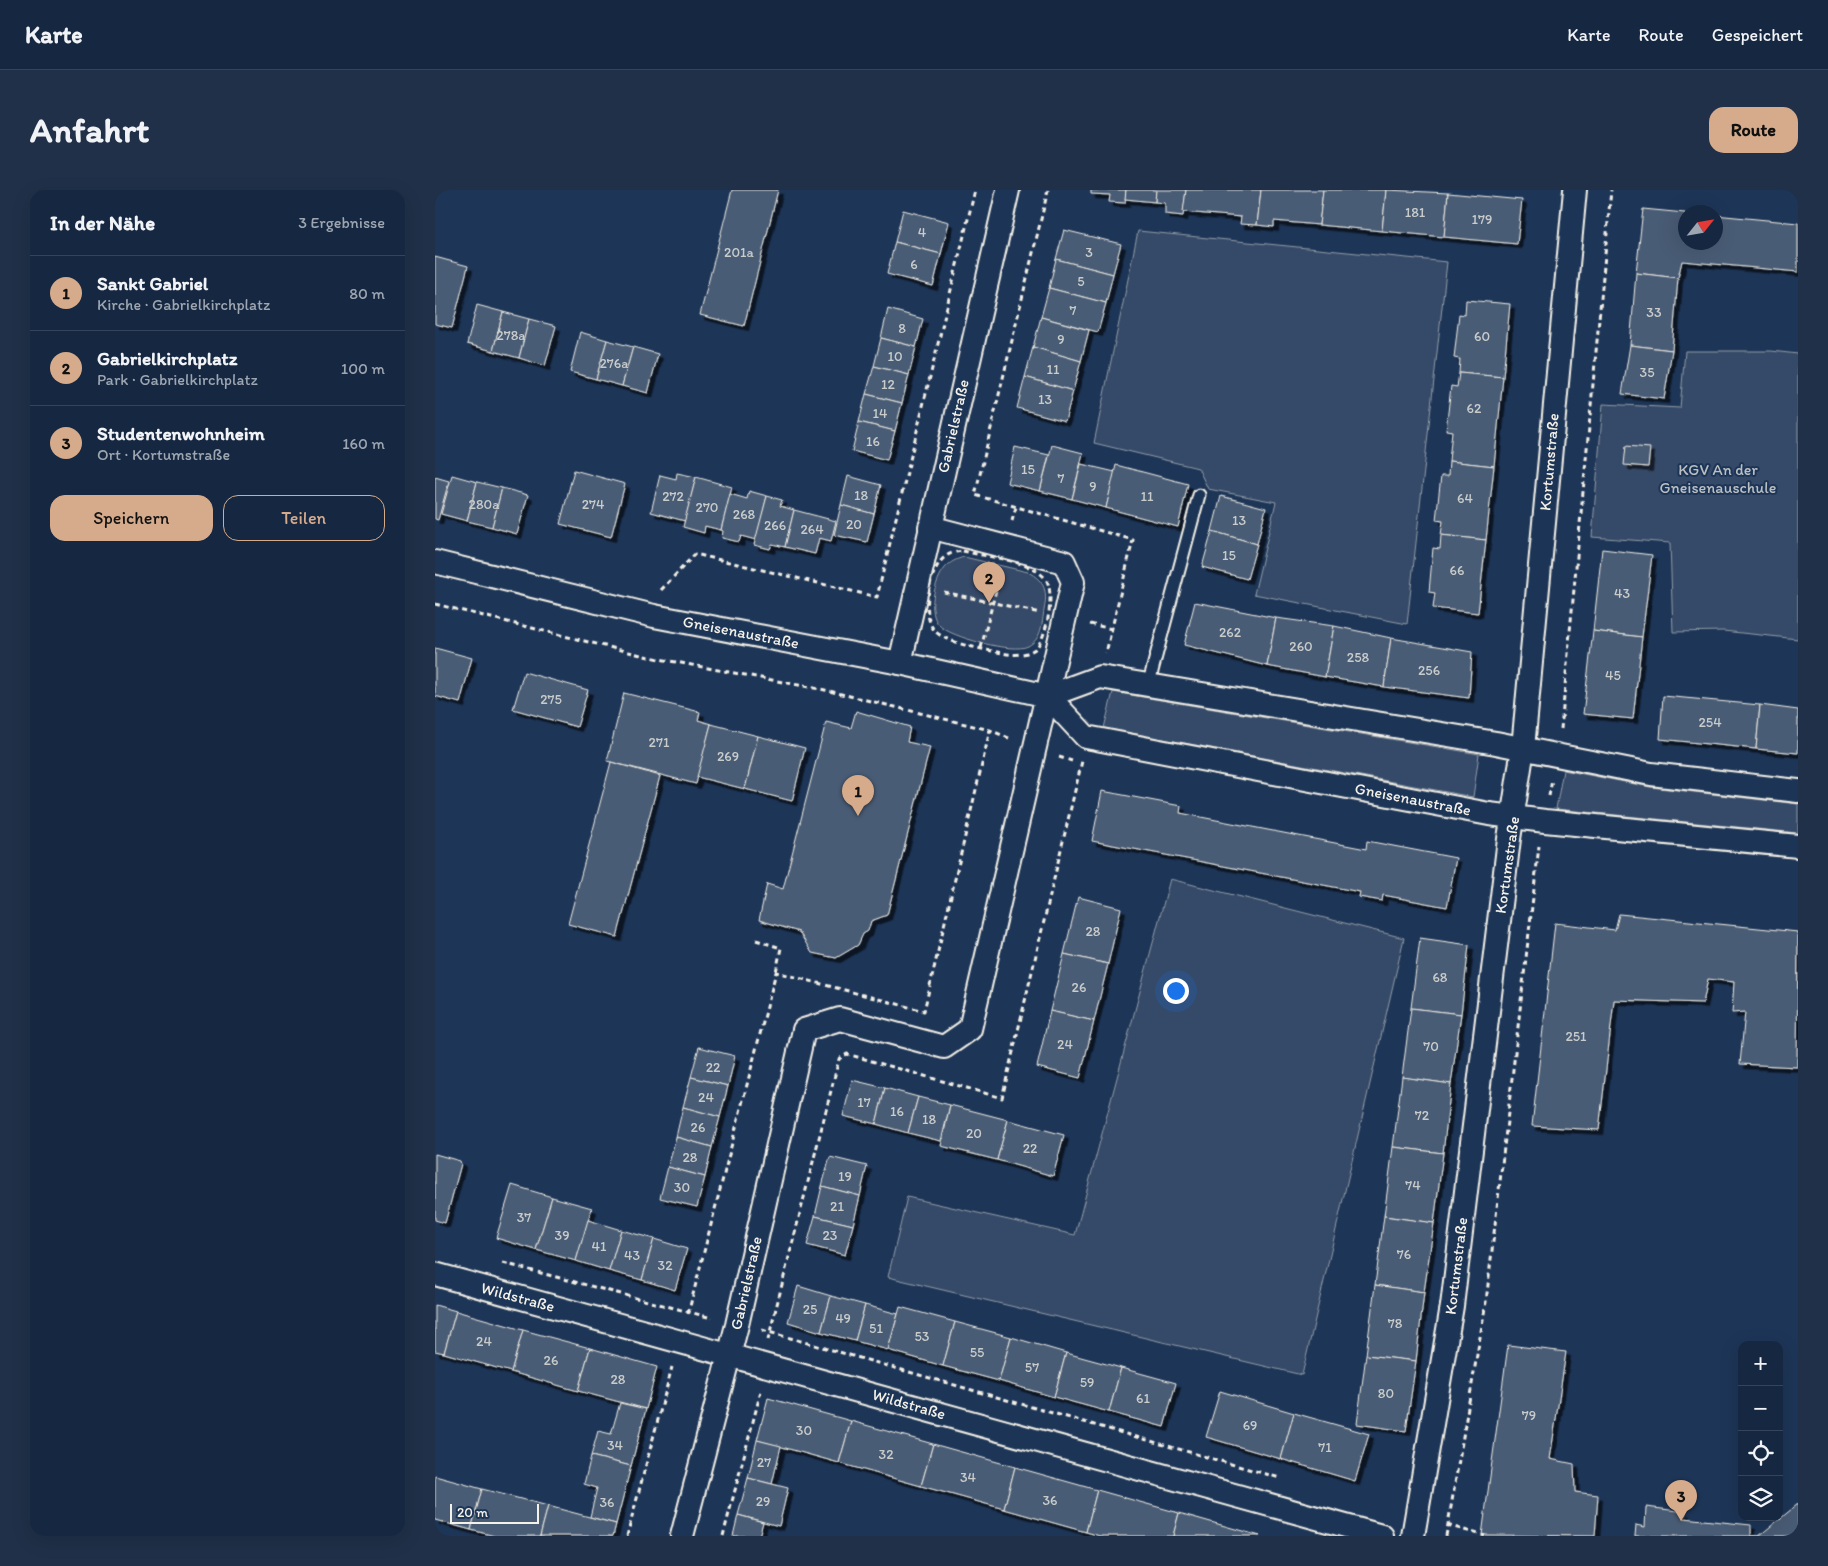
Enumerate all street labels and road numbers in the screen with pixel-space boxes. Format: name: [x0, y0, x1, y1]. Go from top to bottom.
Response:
street label: Gabrielstraße: [933, 377, 973, 475]
street label: Kortumstraße: [1535, 412, 1563, 512]
street label: Gneisenaustraße: [681, 611, 801, 653]
street label: Gneisenaustraße: [1353, 778, 1473, 820]
street label: Kortumstraße: [1491, 815, 1523, 915]
street label: Kortumstraße: [1441, 1216, 1471, 1316]
street label: Gabrielstraße: [726, 1234, 766, 1332]
street label: Wildstraße: [479, 1278, 557, 1316]
street label: Wildstraße: [870, 1384, 948, 1424]

